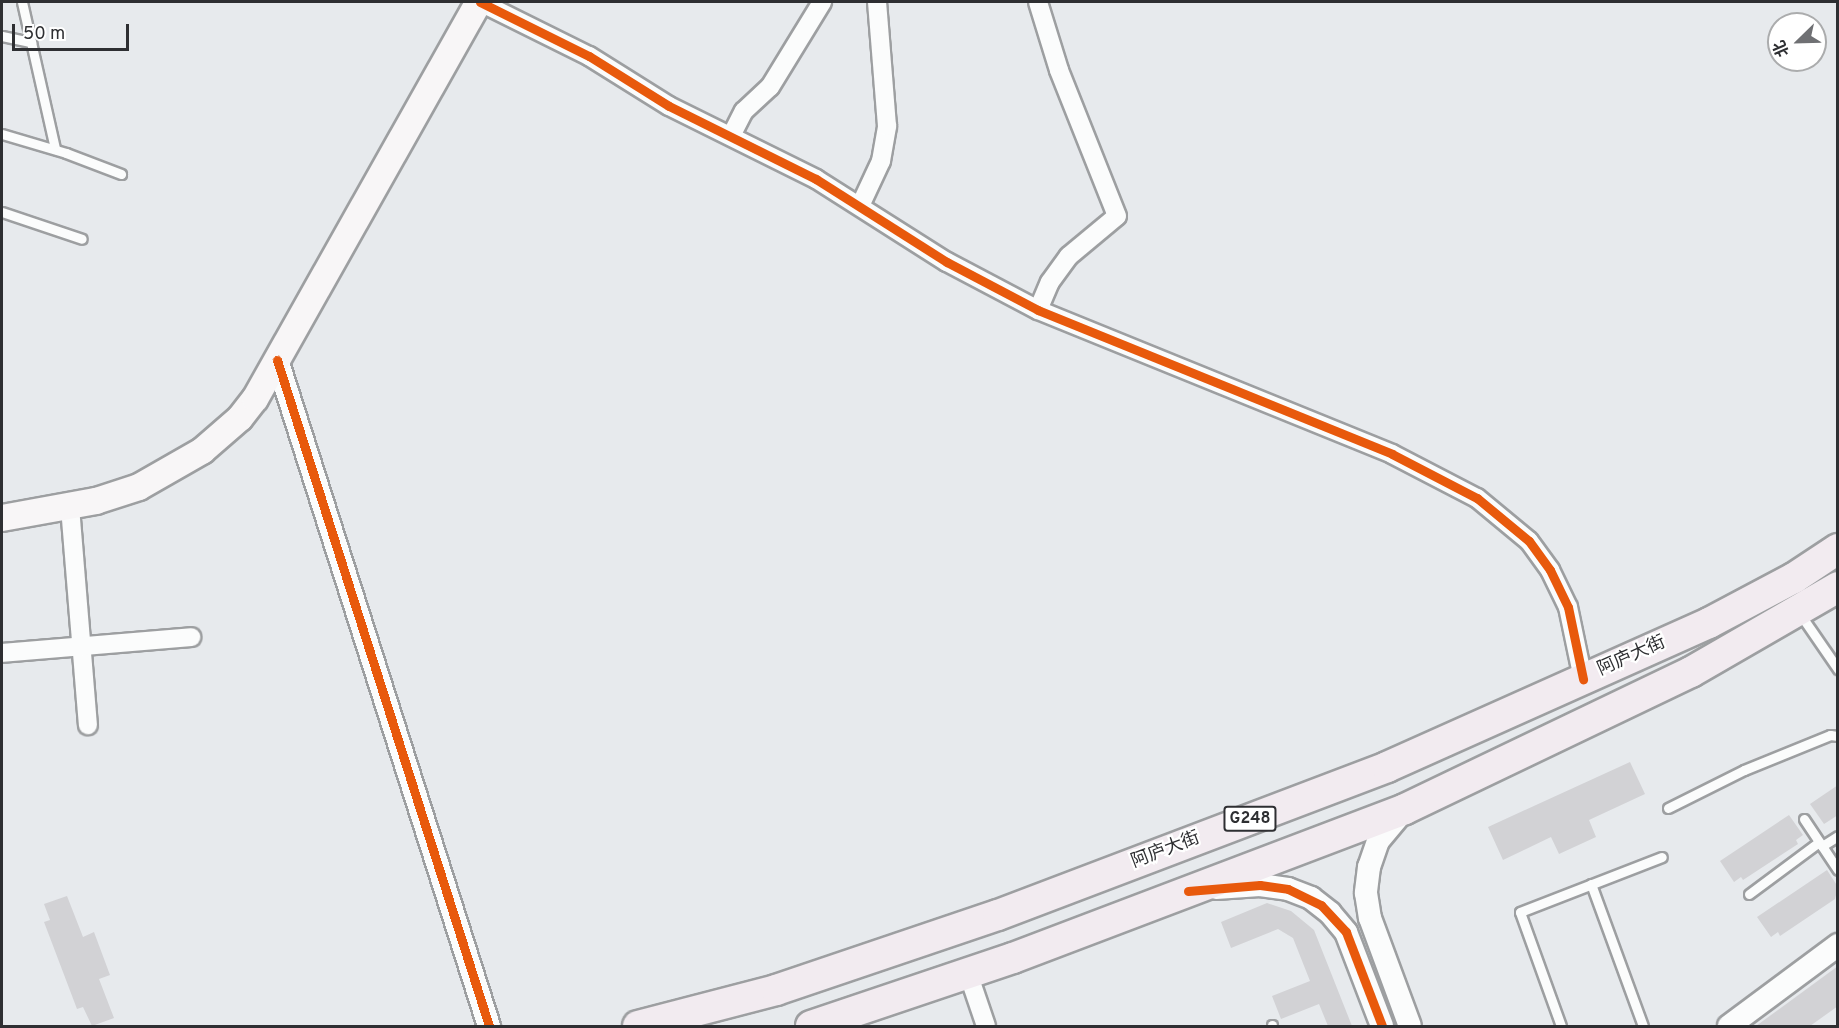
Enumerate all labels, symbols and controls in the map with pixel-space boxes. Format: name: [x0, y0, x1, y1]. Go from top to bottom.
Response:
scale bar: [15, 12, 132, 50]
north arrow: [1767, 12, 1827, 72]
text: 50 m: [23, 23, 65, 46]
text: 北: [1770, 37, 1795, 60]
street label: 阿庐大街: [1595, 632, 1669, 682]
road number: G248: [1223, 806, 1277, 832]
street label: 阿庐大街: [1129, 828, 1203, 874]

